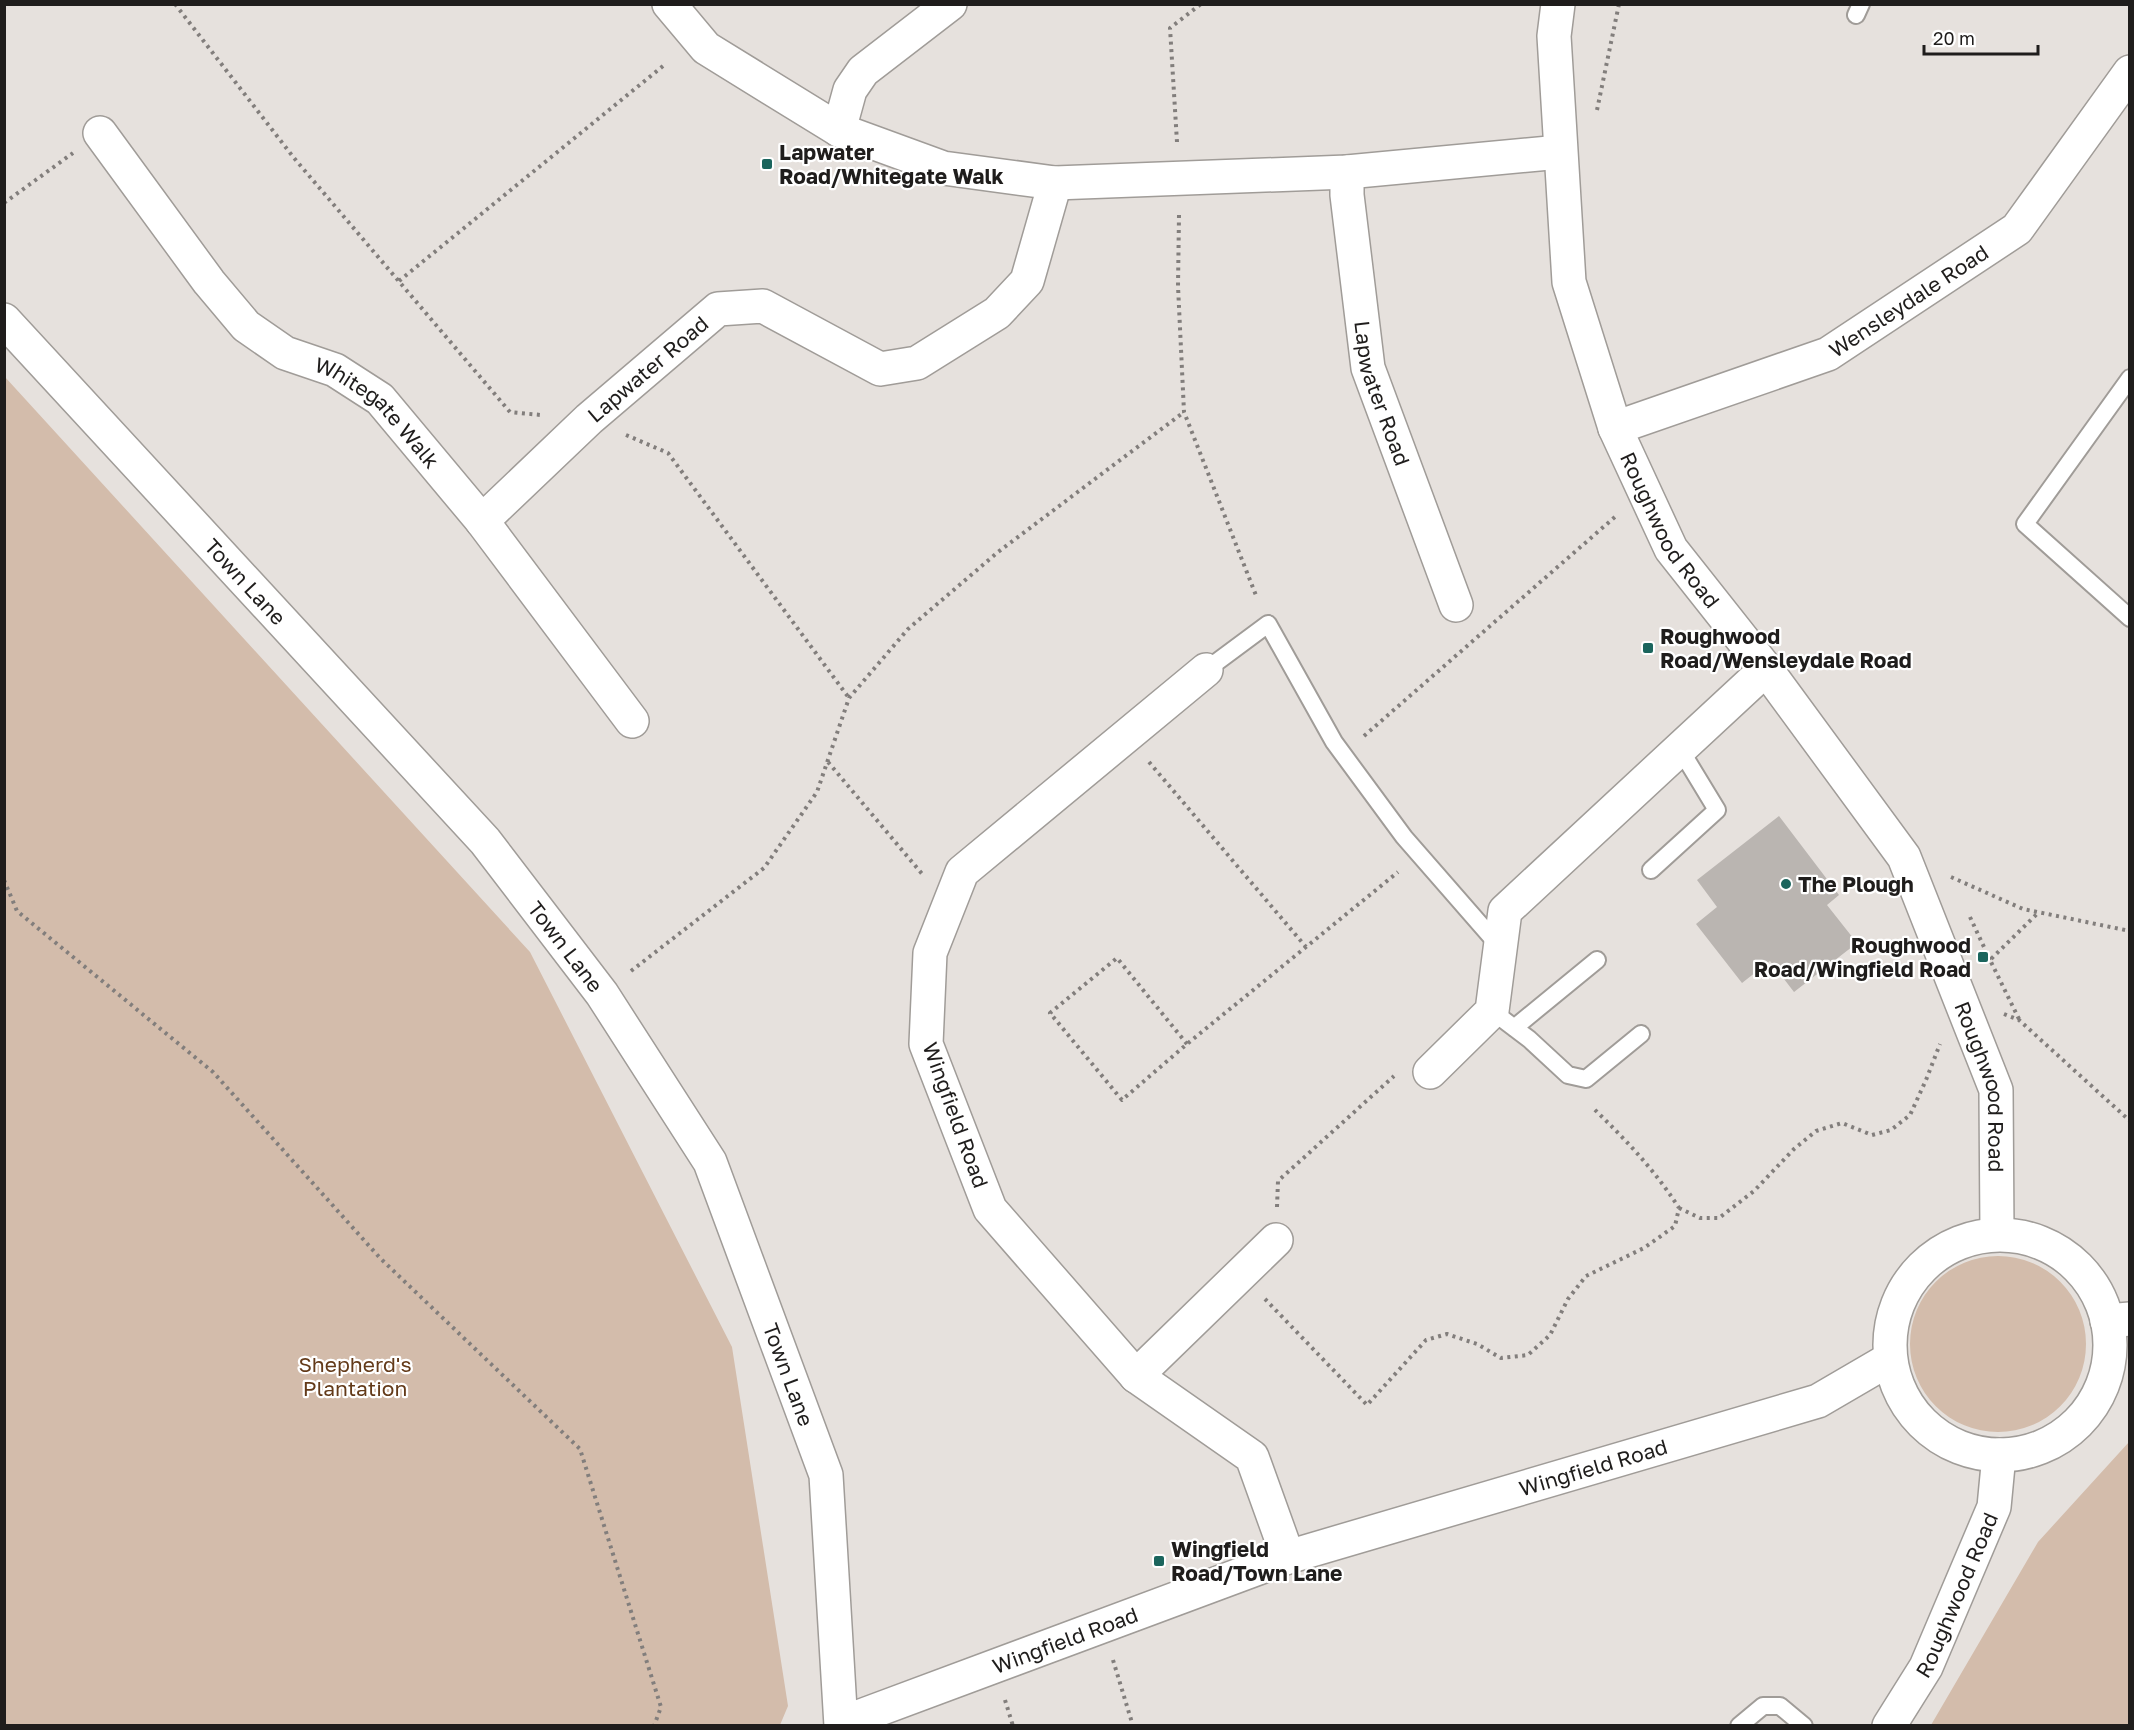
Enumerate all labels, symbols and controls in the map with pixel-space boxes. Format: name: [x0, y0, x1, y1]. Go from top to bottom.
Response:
scale bar: [1924, 18, 2038, 56]
text: 20 m: [1933, 27, 1975, 49]
place label: Lapwater Road/Whitegate Walk: [779, 139, 1004, 189]
marker: Lapwater Road/Whitegate Walk: [760, 157, 774, 171]
street label: Wensleydale Road: [1824, 239, 1993, 363]
street label: Lapwater Road: [582, 310, 713, 428]
street label: Lapwater Road: [1349, 319, 1416, 469]
street label: Whitegate Walk: [312, 351, 445, 473]
street label: Roughwood Road: [1615, 448, 1725, 613]
street label: Town Lane: [199, 533, 292, 630]
place label: Roughwood Road/Wensleydale Road: [1660, 623, 1912, 673]
marker: Roughwood Road/Wensleydale Road: [1641, 641, 1655, 655]
place label: The Plough: [1798, 871, 1914, 897]
marker: The Plough: [1779, 877, 1793, 891]
street label: Town Lane: [523, 896, 609, 997]
place label: Roughwood Road/Wingfield Road: [1754, 932, 1971, 982]
marker: Roughwood Road/Wingfield Road: [1976, 950, 1990, 964]
street label: Roughwood Road: [1949, 998, 2010, 1173]
street label: Wingfield Road: [918, 1039, 994, 1191]
street label: Town Lane: [758, 1319, 820, 1430]
park label: Shepherd's Plantation: [298, 1351, 412, 1401]
street label: Wingfield Road: [1516, 1433, 1670, 1501]
street label: Roughwood Road: [1910, 1508, 2003, 1682]
place label: Wingfield Road/Town Lane: [1171, 1536, 1342, 1586]
marker: Wingfield Road/Town Lane: [1152, 1554, 1166, 1568]
street label: Wingfield Road: [989, 1601, 1141, 1679]

